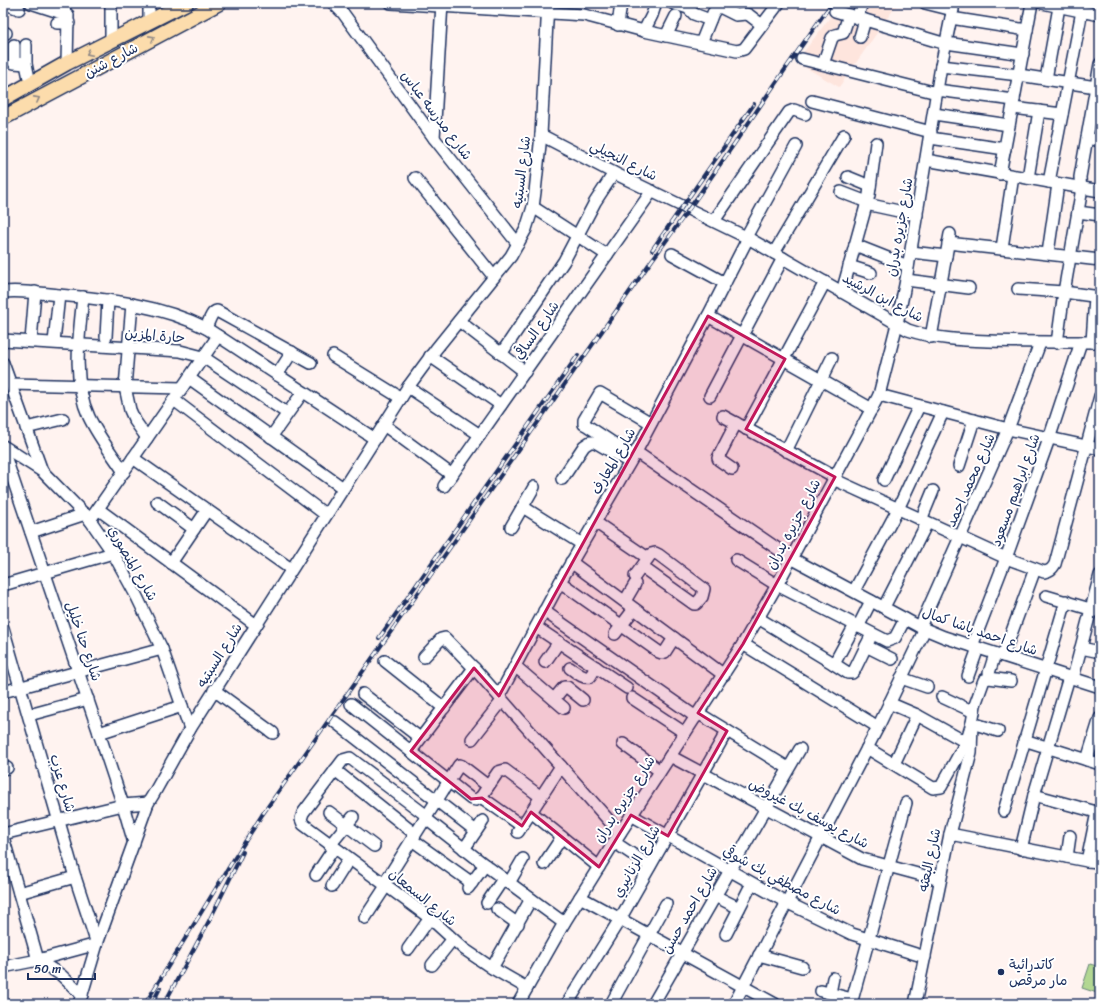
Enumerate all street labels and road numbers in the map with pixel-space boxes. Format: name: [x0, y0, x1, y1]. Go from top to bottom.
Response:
street label: شارع شنن: [80, 36, 143, 85]
street label: شارع مدرسه عباس: [394, 65, 479, 166]
street label: شارع النجيلي: [586, 133, 662, 188]
street label: شارع السبتيه: [505, 134, 538, 210]
street label: شارع جزيره بدران: [878, 176, 921, 279]
street label: شارع ابن الرشيد: [837, 265, 928, 329]
street label: شارع الساقي: [507, 295, 566, 365]
street label: حارة المزين: [124, 320, 186, 351]
street label: شارع المعارف: [584, 423, 643, 500]
street label: شارع محمد احمد: [939, 429, 1002, 531]
street label: شارع ابراهيم مسعود: [983, 430, 1048, 550]
street label: شارع جزيره بدران: [759, 474, 828, 574]
street label: شارع المنصوري: [101, 521, 164, 606]
street label: شارع حنا خليل: [58, 598, 109, 685]
street label: شارع احمد باشا كمال: [919, 600, 1041, 663]
street label: شارع السبتيه: [190, 618, 249, 693]
street label: شارع جزيره بدران: [587, 750, 662, 848]
street label: شارع عزب: [42, 751, 83, 815]
street label: شارع يوسف بك غيروض: [744, 771, 873, 856]
street label: شارع الزنانيري: [605, 820, 667, 902]
street label: شارع البعثه: [911, 826, 948, 894]
street label: شارع مصطفي بك شوقي: [718, 839, 846, 922]
street label: شارع السمعان: [383, 862, 462, 933]
street label: شارع احمد حسن: [654, 862, 725, 959]

